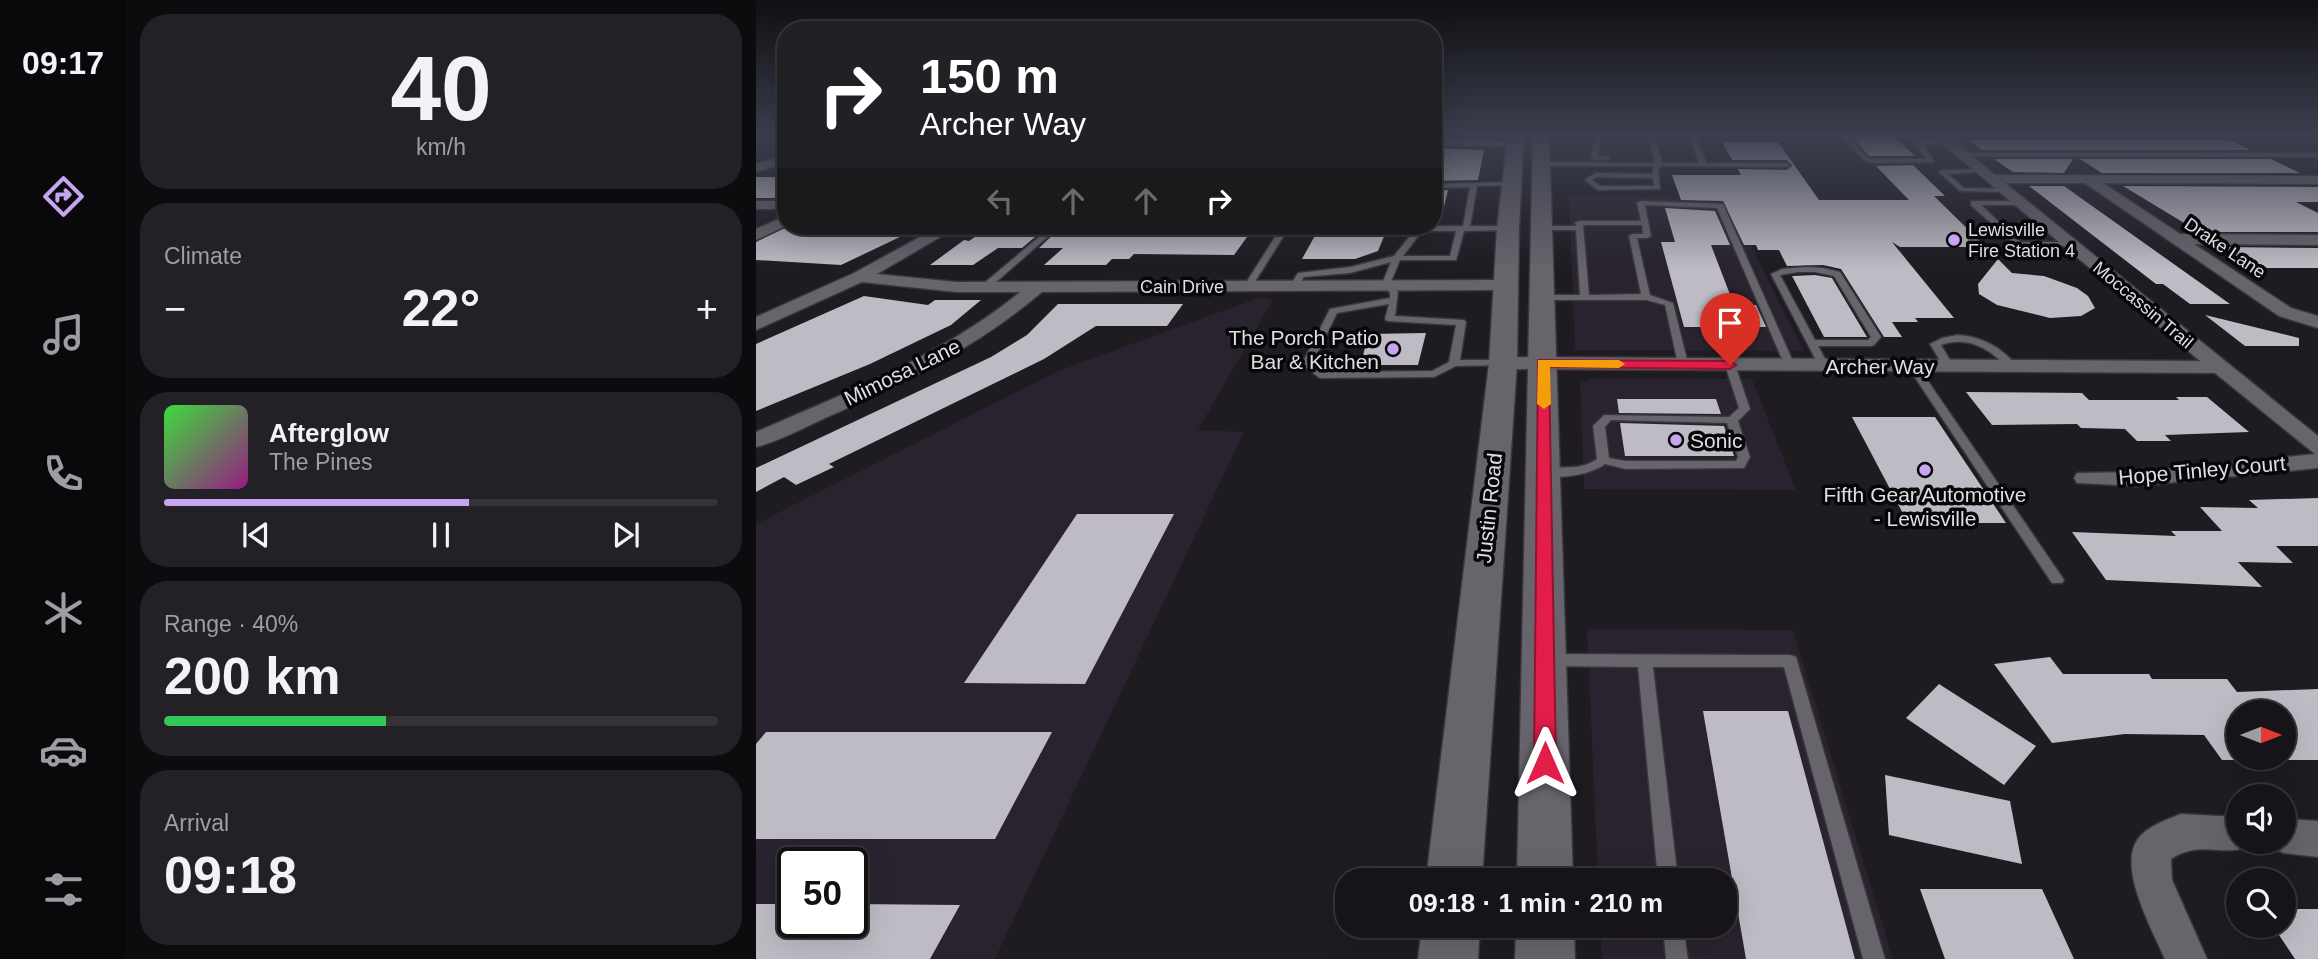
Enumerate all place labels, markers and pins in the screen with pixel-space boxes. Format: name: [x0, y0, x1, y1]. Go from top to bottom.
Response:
place label: Lewisville Fire Station 4: [1968, 220, 2075, 261]
marker: Lewisville Fire Station 4: [1946, 232, 1962, 248]
pin: [1700, 293, 1760, 365]
place label: The Porch Patio Bar & Kitchen: [1228, 326, 1379, 373]
marker: The Porch Patio Bar & Kitchen: [1385, 341, 1401, 357]
place label: Sonic: [1690, 429, 1743, 452]
marker: Sonic: [1668, 432, 1684, 448]
marker: Fifth Gear Automotive - Lewisville: [1917, 462, 1933, 478]
place label: Fifth Gear Automotive - Lewisville: [1823, 483, 2027, 530]

